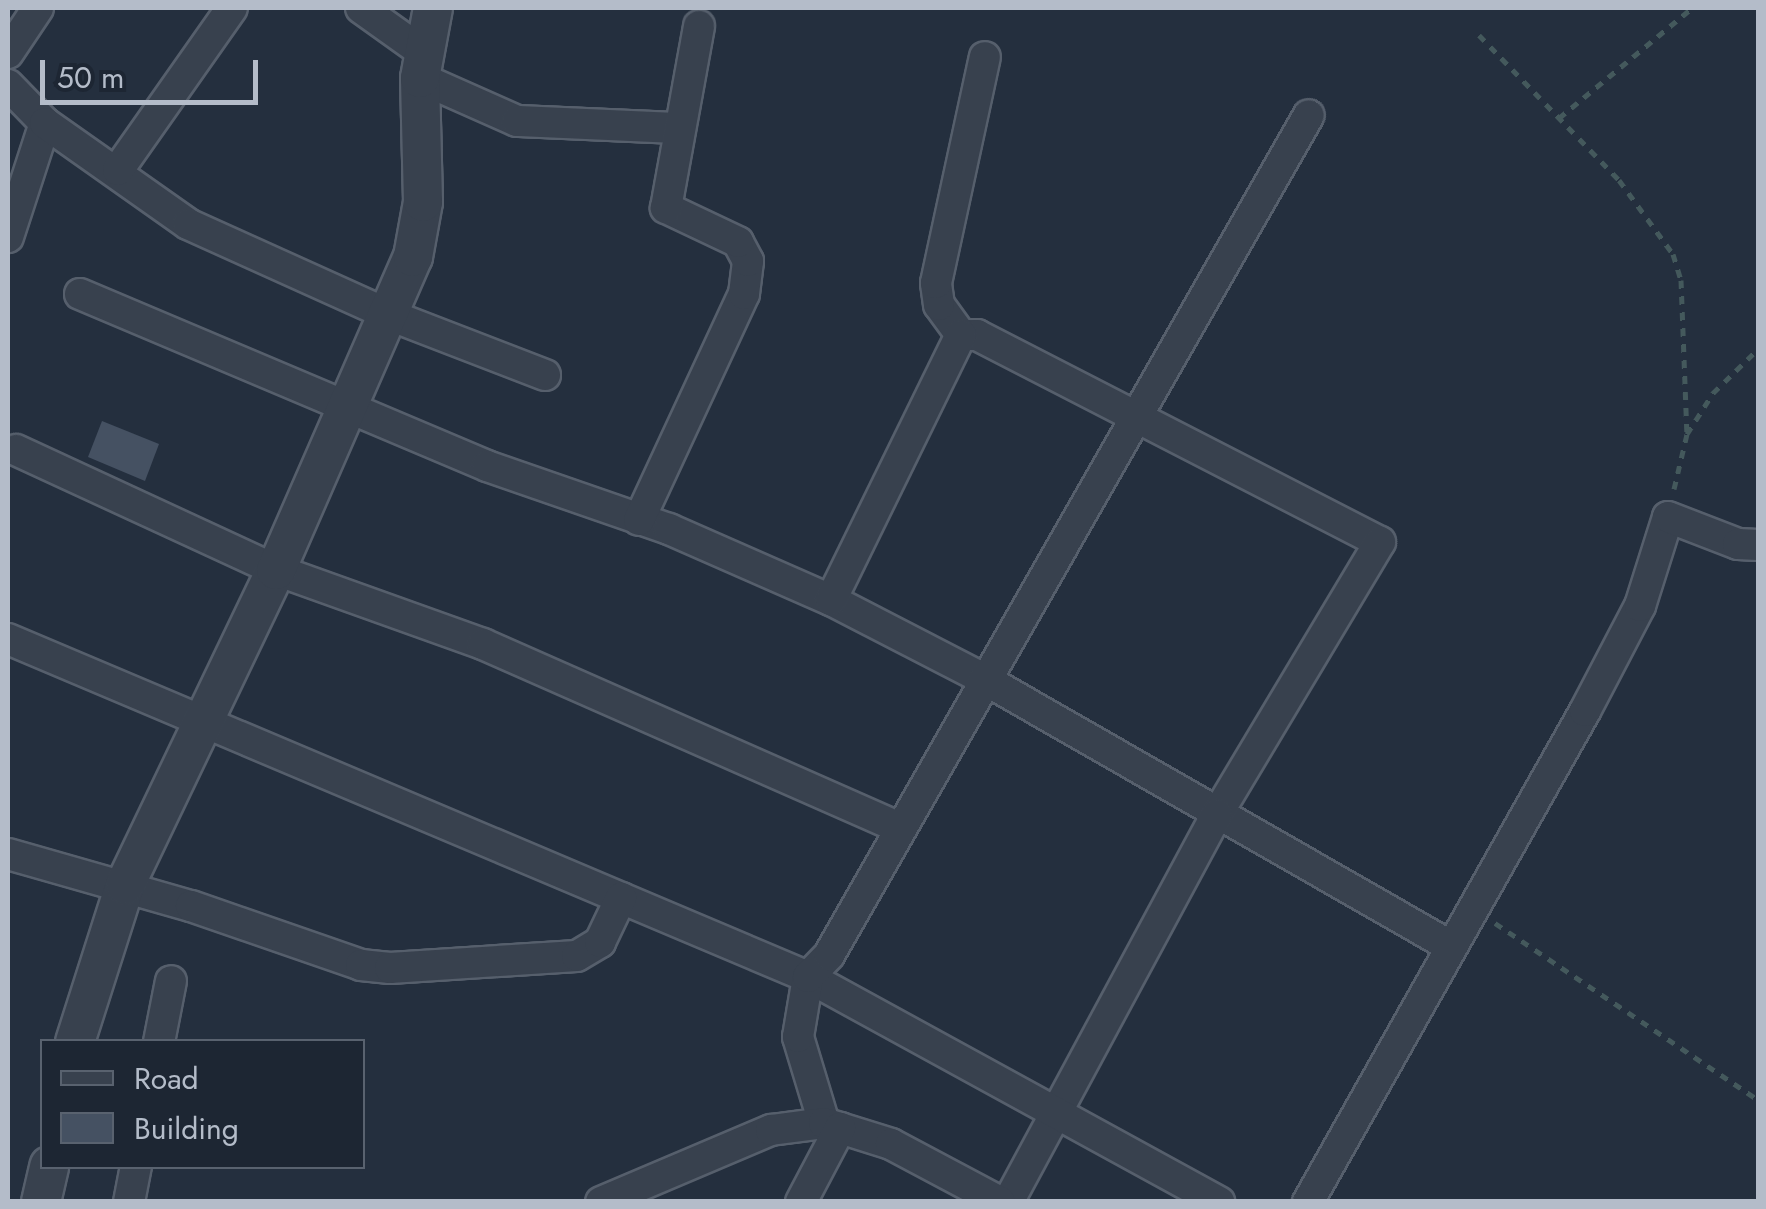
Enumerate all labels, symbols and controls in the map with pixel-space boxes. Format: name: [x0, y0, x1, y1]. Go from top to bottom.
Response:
scale bar: [45, 40, 262, 102]
text: 50 m: [57, 56, 124, 99]
legend: [40, 1039, 365, 1169]
text: Road: [134, 1057, 199, 1100]
text: Building: [134, 1107, 239, 1150]

